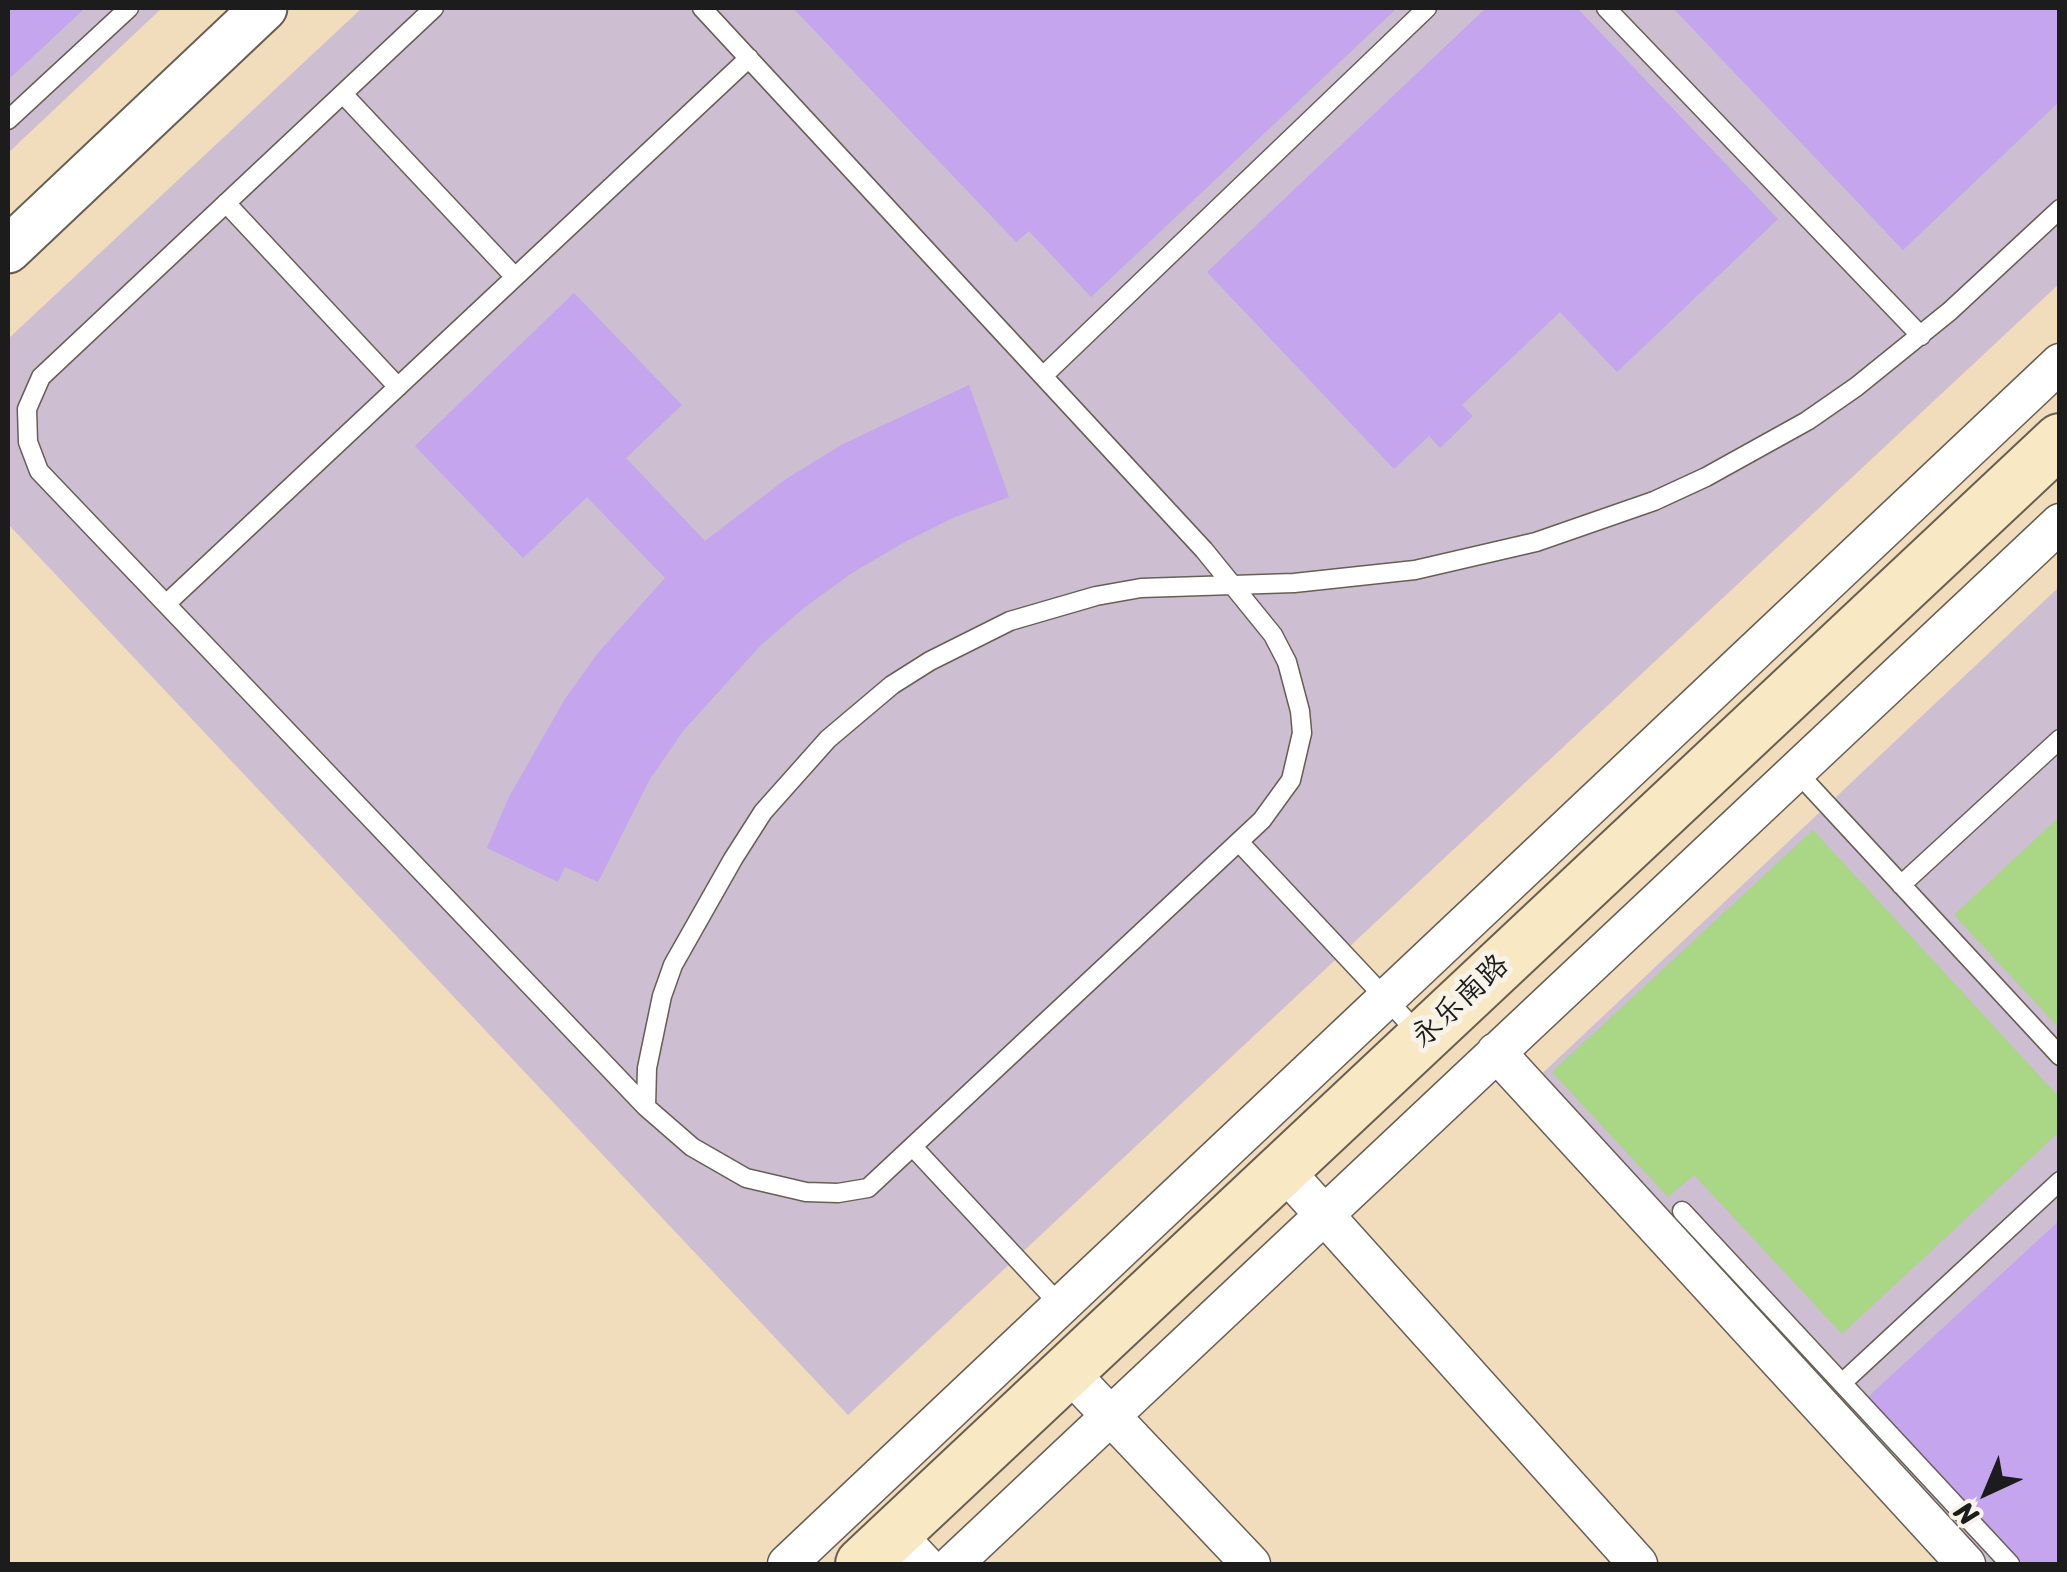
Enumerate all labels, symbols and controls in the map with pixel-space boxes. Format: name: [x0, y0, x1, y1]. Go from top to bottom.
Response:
street label: 永乐南路: [1405, 948, 1517, 1056]
north arrow: [1937, 1442, 2037, 1542]
text: N: [1942, 1490, 1990, 1538]

